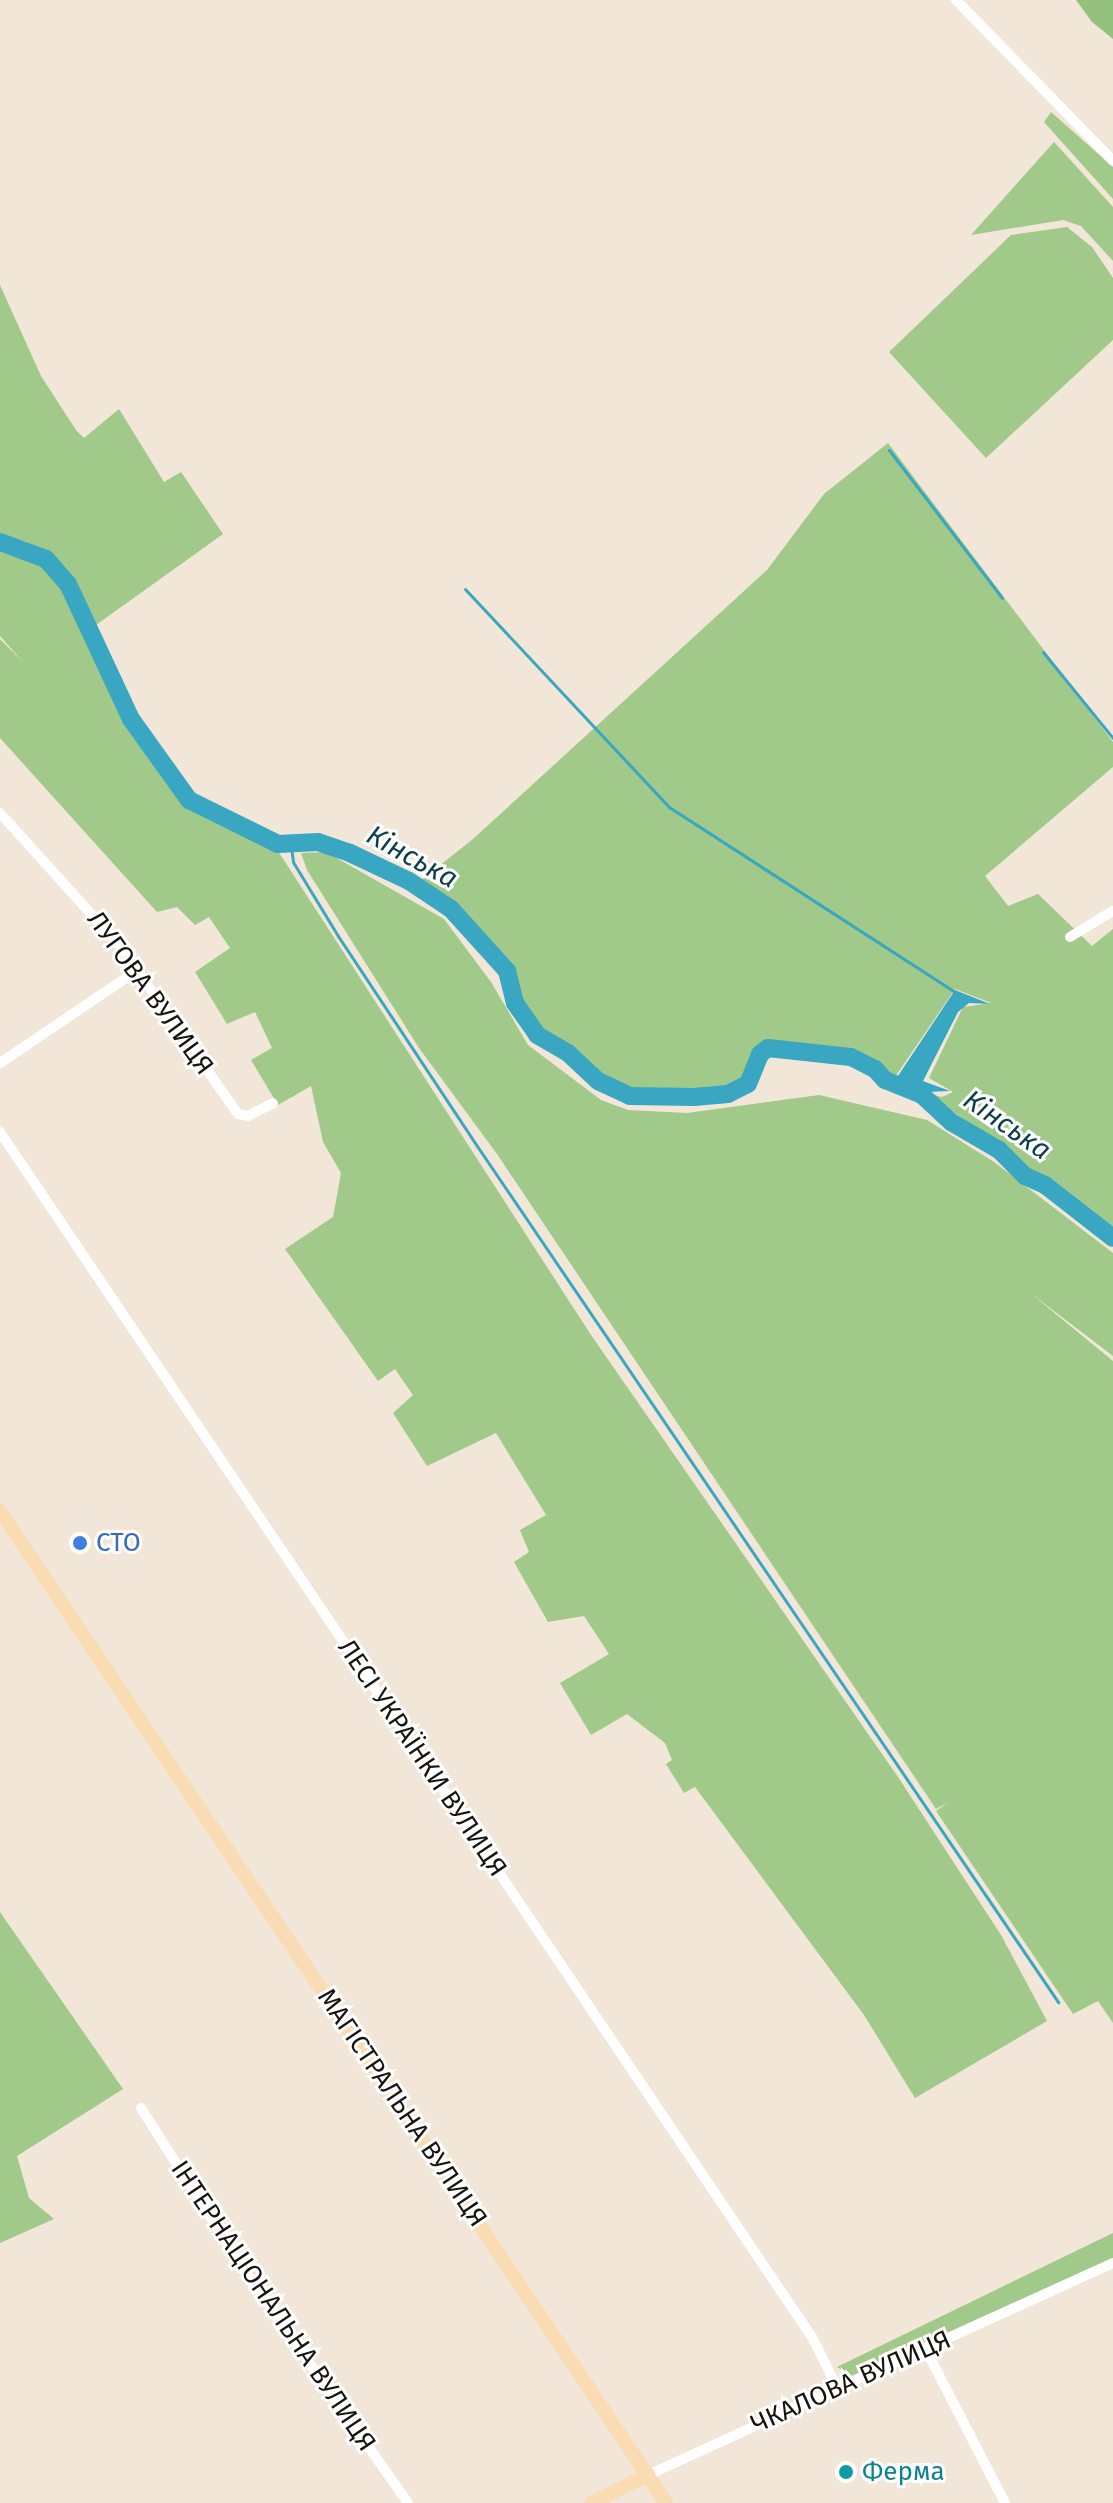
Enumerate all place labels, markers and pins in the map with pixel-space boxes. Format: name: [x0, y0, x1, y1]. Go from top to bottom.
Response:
place label: СТО: [96, 1527, 141, 1559]
marker: СТО: [71, 1534, 89, 1552]
place label: Ферма: [862, 2456, 945, 2488]
marker: Ферма: [837, 2463, 855, 2481]

